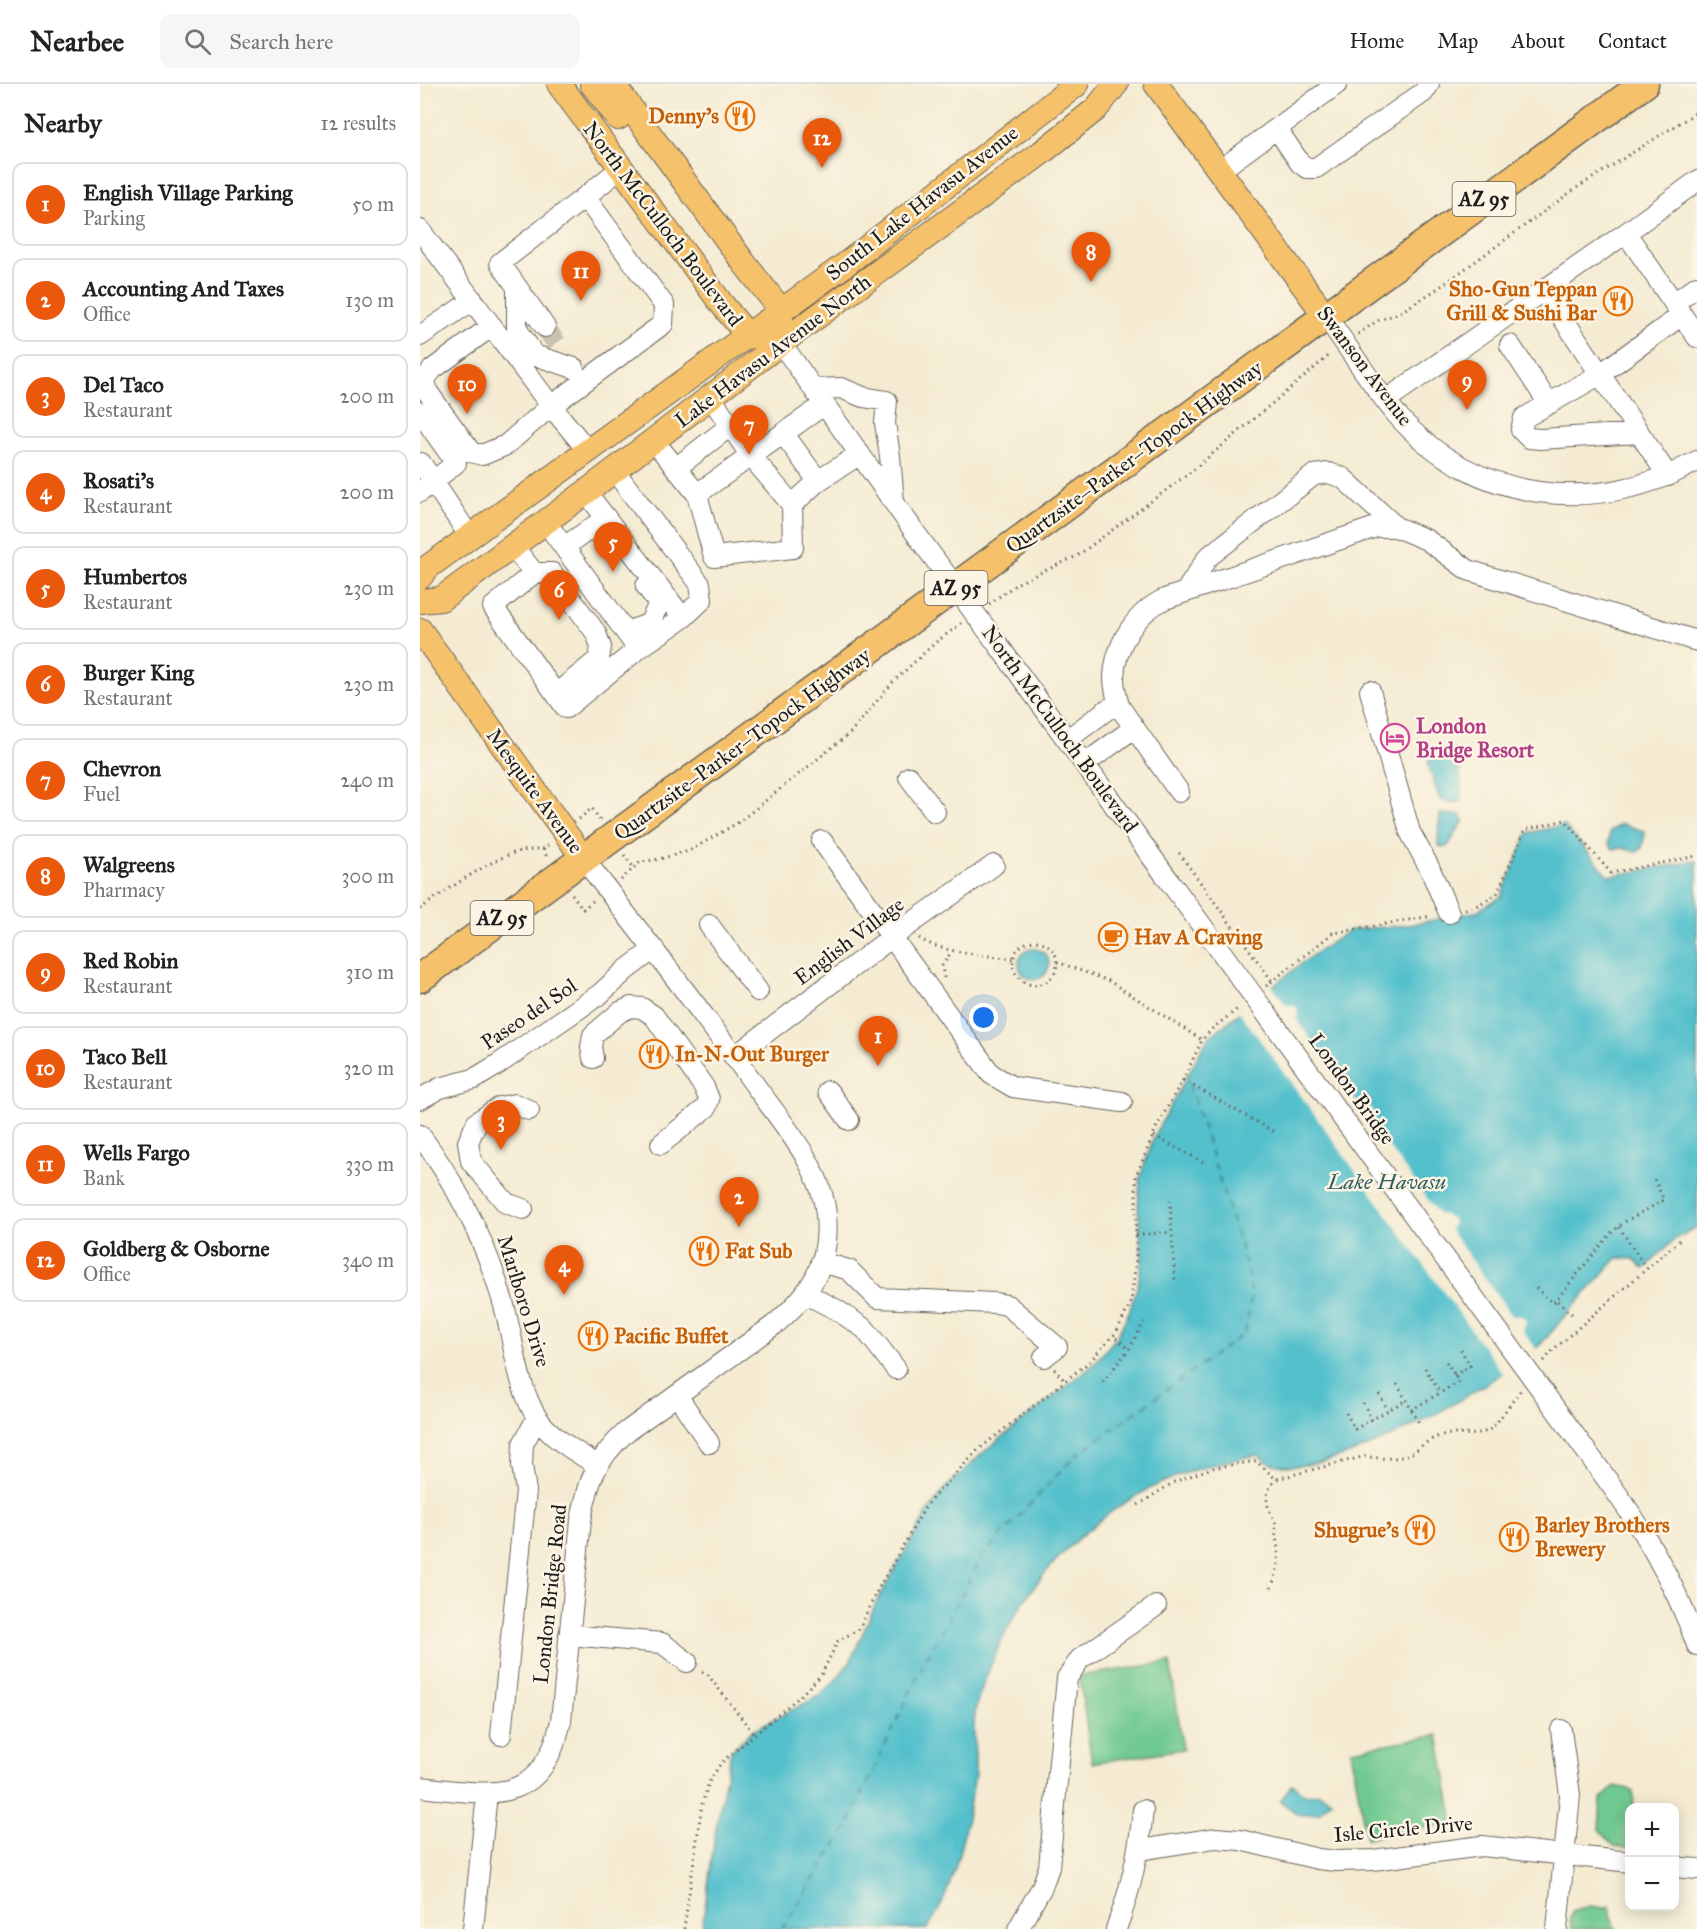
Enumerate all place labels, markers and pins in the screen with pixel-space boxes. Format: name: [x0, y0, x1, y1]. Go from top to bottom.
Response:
restaurant icon: Denny's: [724, 100, 756, 132]
place label: Denny's: [648, 103, 719, 129]
pin: 12: [802, 118, 842, 168]
pin: 8: [1072, 232, 1110, 282]
pin: 11: [562, 252, 600, 301]
place label: Sho-Gun Teppan Grill & Sushi Bar: [1446, 276, 1598, 326]
restaurant icon: Sho-Gun Teppan Grill & Sushi Bar: [1602, 285, 1634, 317]
pin: 9: [1448, 360, 1486, 410]
pin: 10: [448, 364, 486, 414]
pin: 7: [730, 406, 768, 455]
pin: 5: [594, 522, 632, 572]
pin: 6: [540, 570, 578, 620]
place label: London Bridge Resort: [1416, 713, 1535, 763]
hotel icon: London Bridge Resort: [1379, 722, 1411, 754]
cafe icon: Hav A Craving: [1097, 921, 1129, 953]
place label: Hav A Craving: [1134, 924, 1263, 950]
pin: 1: [858, 1016, 898, 1066]
restaurant icon: In-N-Out Burger: [638, 1038, 670, 1070]
place label: In-N-Out Burger: [675, 1041, 830, 1067]
pin: 3: [482, 1100, 520, 1150]
pin: 2: [720, 1178, 758, 1227]
restaurant icon: Fat Sub: [688, 1235, 720, 1267]
place label: Fat Sub: [725, 1238, 793, 1264]
pin: 4: [544, 1246, 584, 1295]
restaurant icon: Pacific Buffet: [577, 1320, 609, 1352]
place label: Pacific Buffet: [614, 1323, 729, 1349]
place label: Barley Brothers Brewery: [1535, 1512, 1670, 1562]
restaurant icon: Shugrue's: [1404, 1514, 1436, 1546]
place label: Shugrue's: [1314, 1517, 1399, 1543]
restaurant icon: Barley Brothers Brewery: [1498, 1521, 1530, 1553]

